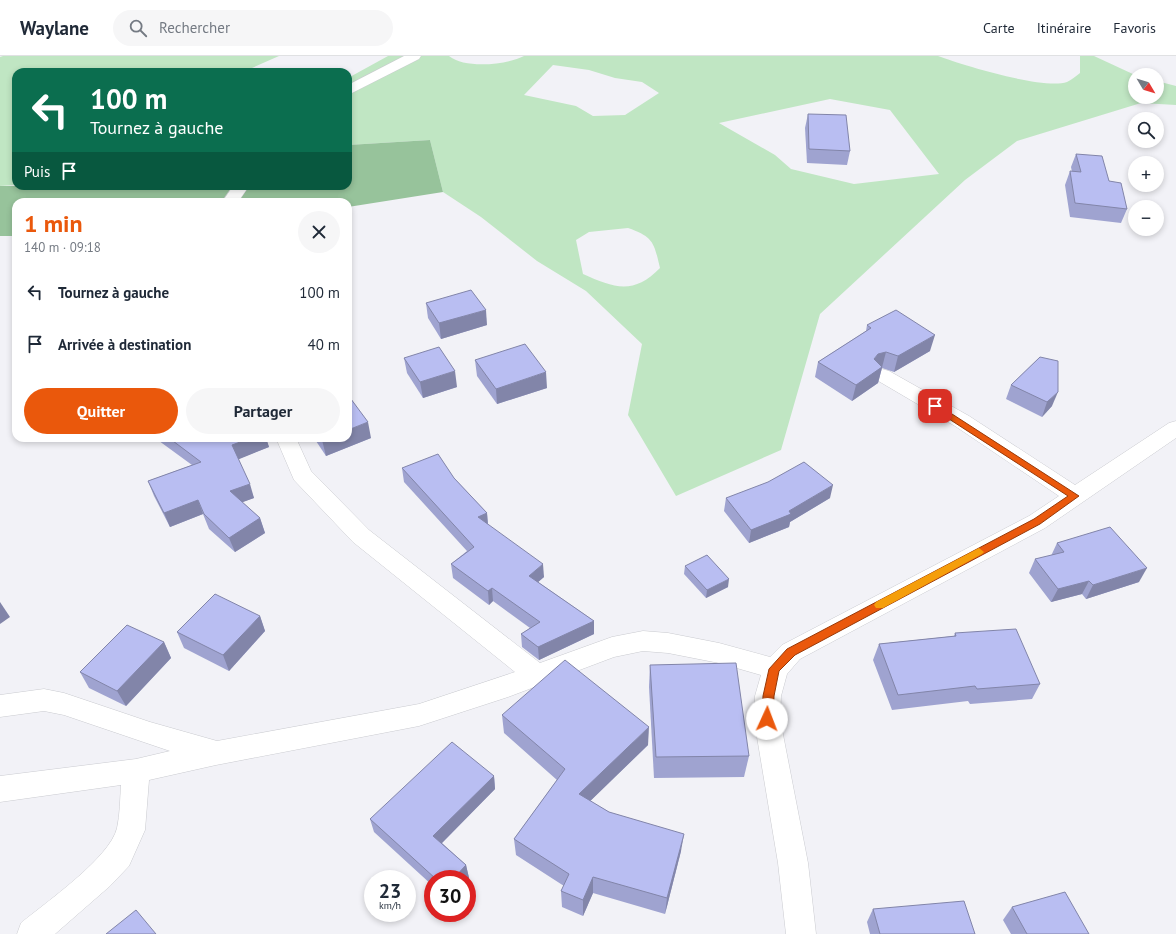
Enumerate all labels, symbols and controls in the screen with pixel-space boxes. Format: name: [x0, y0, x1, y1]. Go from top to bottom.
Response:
search box: [113, 10, 393, 46]
text: Waylane: [20, 16, 89, 40]
icon: search: [127, 17, 149, 39]
text: Rechercher: [159, 18, 230, 37]
text: Carte: [983, 19, 1015, 37]
text: Itinéraire: [1037, 19, 1091, 37]
text: Favoris: [1113, 19, 1156, 37]
north arrow: [1128, 68, 1164, 104]
map controls: [1128, 68, 1164, 236]
text: 100 m: [90, 80, 167, 117]
icon: left: [24, 84, 76, 136]
button: search: [1128, 112, 1164, 148]
text: Tournez à gauche: [90, 116, 223, 139]
button: +: [1128, 156, 1164, 192]
icon: arrive: [58, 160, 80, 182]
text: Puis: [24, 162, 50, 181]
button: −: [1128, 200, 1164, 236]
text: 1 min: [24, 208, 83, 239]
button: close: [298, 211, 340, 253]
text: 140 m · 09:18: [24, 239, 101, 256]
icon: left: [24, 281, 46, 303]
text: Tournez à gauche: [58, 283, 169, 302]
text: 100 m: [299, 283, 340, 302]
icon: arrive: [24, 333, 46, 355]
text: Arrivée à destination: [58, 335, 191, 354]
text: 40 m: [307, 335, 340, 354]
button: Quitter: [24, 388, 178, 434]
button: Partager: [186, 388, 340, 434]
pin: [918, 389, 952, 423]
icon: arrive: [924, 395, 946, 417]
position arrow: [746, 698, 788, 740]
speed limit sign: 30: [424, 870, 476, 922]
text: 23: [379, 878, 401, 904]
text: km/h: [379, 899, 401, 912]

